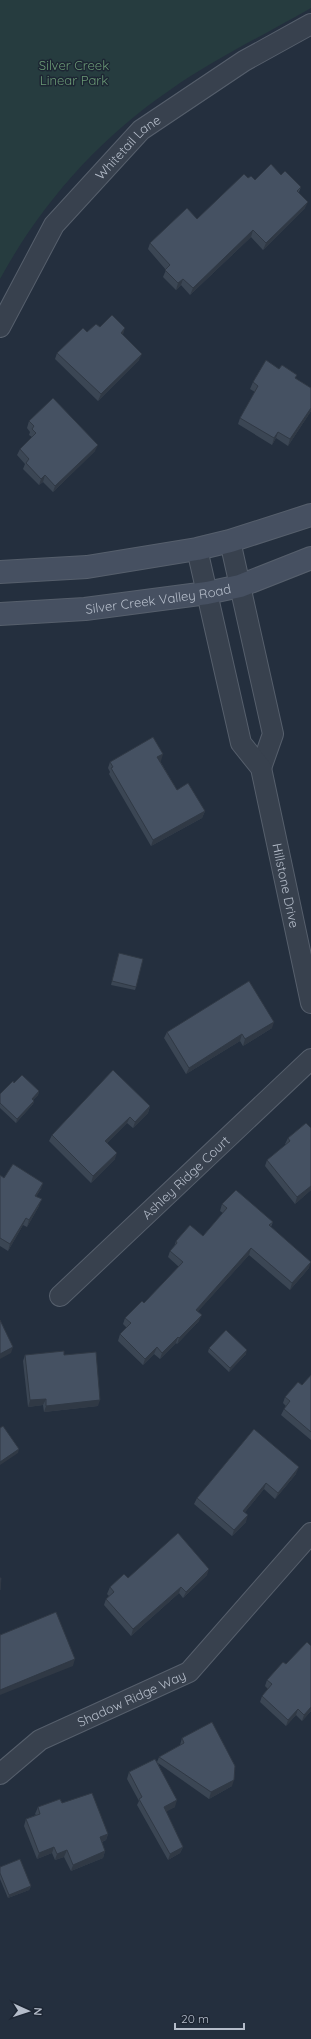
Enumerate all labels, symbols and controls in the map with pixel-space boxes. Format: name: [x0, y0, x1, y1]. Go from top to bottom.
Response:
park label: Silver Creek Linear Park: [39, 57, 109, 88]
street label: Whitetail Lane: [92, 111, 163, 183]
street label: Silver Creek Valley Road: [84, 580, 232, 617]
street label: Hillstone Drive: [269, 842, 303, 929]
street label: Ashley Ridge Court: [139, 1132, 233, 1222]
street label: Shadow Ridge Way: [75, 1667, 188, 1730]
north arrow: [8, 1991, 48, 2031]
scale bar: [175, 2005, 244, 2031]
text: N: [31, 2007, 45, 2016]
text: 20 m: [181, 2011, 209, 2026]

